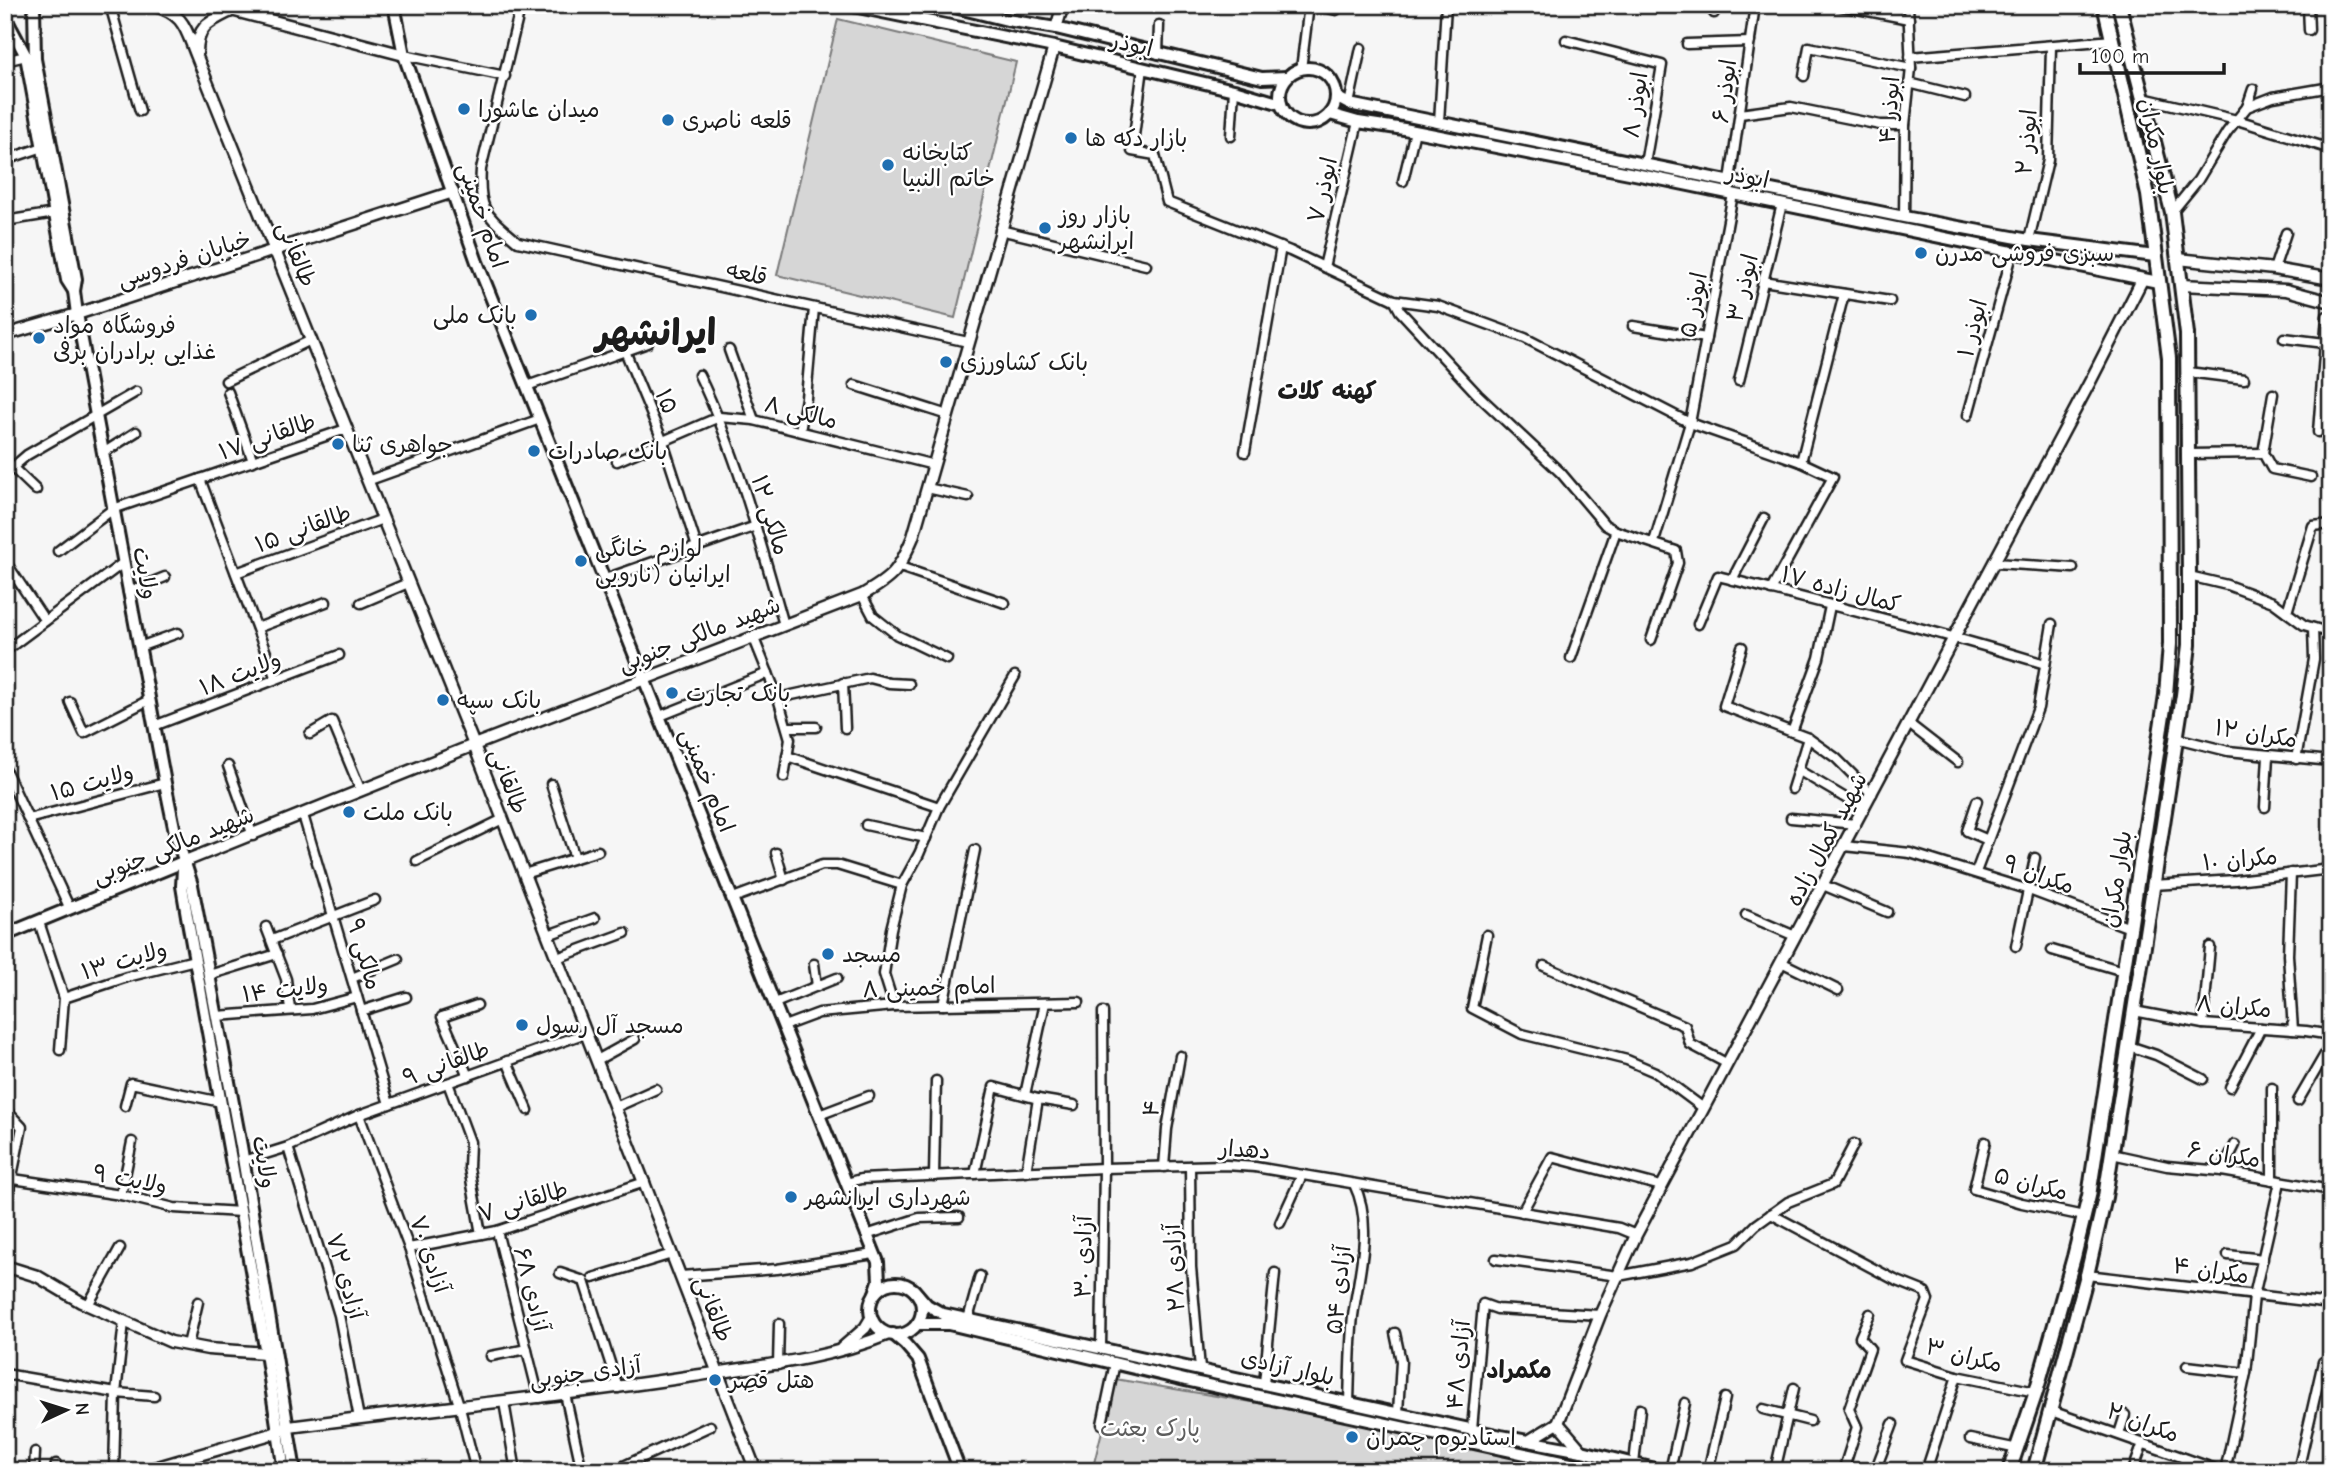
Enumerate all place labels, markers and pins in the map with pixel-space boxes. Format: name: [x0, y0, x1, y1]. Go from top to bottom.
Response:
place label: میدان عاشورا: [478, 96, 600, 123]
marker: میدان عاشورا: [456, 101, 472, 117]
place label: قلعه ناصری: [682, 107, 792, 134]
marker: قلعه ناصری: [660, 112, 676, 128]
place label: بازار دکه ها: [1085, 125, 1187, 152]
marker: بازار دکه ها: [1063, 130, 1079, 146]
place label: کتابخانه خاتم النبیا: [902, 139, 995, 196]
marker: کتابخانه خاتم النبیا: [880, 157, 896, 173]
place label: بازار روز ایرانشهر: [1057, 202, 1134, 255]
marker: بازار روز ایرانشهر: [1037, 220, 1053, 236]
place label: سبزی فروشی مدرن: [1935, 240, 2114, 268]
marker: سبزی فروشی مدرن: [1913, 245, 1929, 261]
place label: بانک ملی: [433, 302, 517, 330]
marker: بانک ملی: [523, 307, 539, 323]
place label: فروشگاه مواد غذایی برادران برفی: [53, 312, 216, 366]
marker: فروشگاه مواد غذایی برادران برفی: [31, 330, 47, 346]
place label: بانک کشاورزی: [960, 349, 1088, 376]
marker: بانک کشاورزی: [938, 354, 954, 370]
place label: جواهری ثنا: [352, 431, 453, 459]
marker: جواهری ثنا: [330, 436, 346, 452]
place label: بانک صادرات: [548, 438, 668, 465]
marker: بانک صادرات: [526, 443, 542, 459]
place label: لوازم خانگی ایرانیان (نارویی: [595, 535, 731, 589]
marker: لوازم خانگی ایرانیان (نارویی: [573, 553, 589, 569]
place label: بانک تجارت: [686, 680, 791, 707]
marker: بانک تجارت: [664, 685, 680, 701]
place label: بانک سپه: [457, 687, 541, 715]
marker: بانک سپه: [435, 692, 451, 708]
place label: بانک ملت: [363, 799, 453, 826]
marker: بانک ملت: [341, 804, 357, 820]
place label: مسجد: [842, 941, 901, 968]
marker: مسجد: [820, 946, 836, 962]
place label: مسجد آل رسول: [536, 1012, 684, 1039]
marker: مسجد آل رسول: [514, 1017, 530, 1033]
place label: شهرداری ایرانشهر: [803, 1184, 971, 1211]
marker: شهرداری ایرانشهر: [783, 1189, 799, 1205]
place label: هتل قصِر: [727, 1367, 814, 1394]
marker: هتل قصِر: [707, 1372, 723, 1388]
place label: استادیوم چمران: [1366, 1424, 1516, 1455]
marker: استادیوم چمران: [1344, 1429, 1360, 1445]

